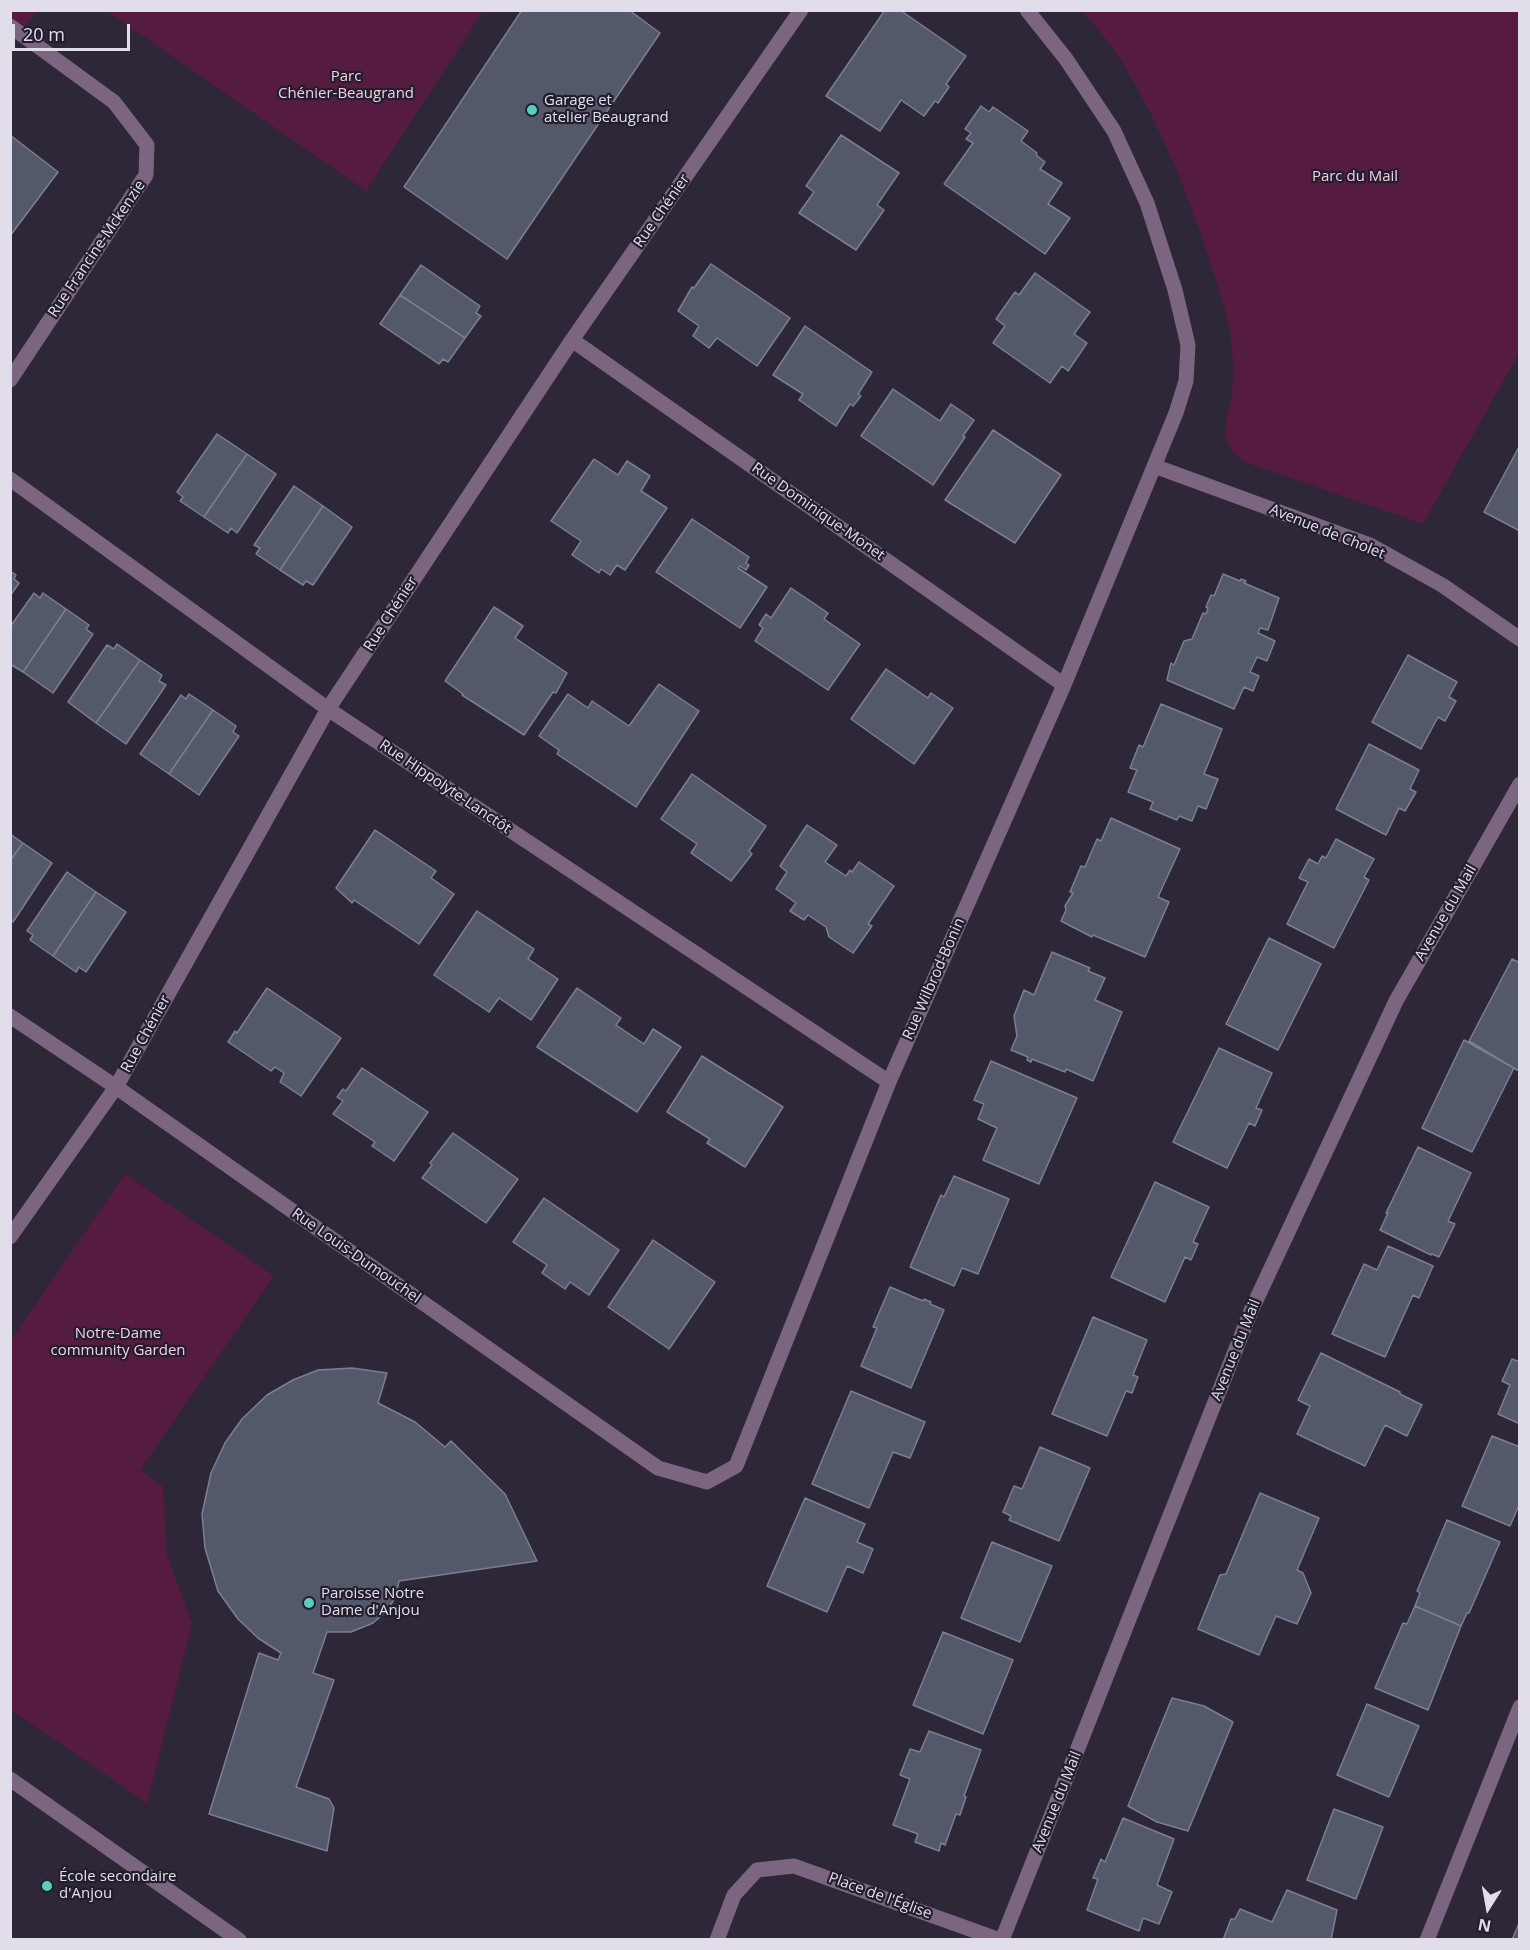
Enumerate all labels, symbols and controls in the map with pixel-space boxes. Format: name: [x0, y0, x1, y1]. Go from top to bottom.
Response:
scale bar: [15, 12, 134, 50]
text: 20 m: [23, 22, 65, 46]
park label: Parc Chénier-Beaugrand: [278, 68, 414, 103]
place label: Garage et atelier Beaugrand: [544, 92, 669, 127]
marker: Garage et atelier Beaugrand: [525, 103, 539, 117]
park label: Parc du Mail: [1312, 168, 1398, 186]
street label: Rue Chénier: [630, 171, 694, 251]
street label: Rue Francine-Mckenzie: [45, 177, 149, 321]
street label: Rue Dominique-Monet: [748, 459, 888, 565]
street label: Avenue de Cholet: [1267, 501, 1387, 563]
street label: Rue Chénier: [360, 573, 422, 655]
street label: Rue Hippolyte-Lanctôt: [376, 736, 514, 838]
street label: Avenue du Mail: [1411, 862, 1481, 964]
street label: Rue Wilbrod-Bonin: [899, 915, 969, 1043]
street label: Rue Chénier: [117, 992, 175, 1076]
street label: Rue Louis-Dumouchel: [288, 1205, 424, 1307]
street label: Avenue du Mail: [1207, 1297, 1265, 1403]
park label: Notre-Dame community Garden: [50, 1325, 186, 1360]
place label: Paroisse Notre Dame d'Anjou: [321, 1585, 424, 1620]
marker: Paroisse Notre Dame d'Anjou: [302, 1596, 316, 1610]
street label: Avenue du Mail: [1028, 1749, 1086, 1855]
place label: École secondaire d'Anjou: [59, 1868, 176, 1903]
street label: Place de l'Église: [826, 1869, 934, 1923]
north arrow: [1458, 1878, 1518, 1938]
marker: École secondaire d'Anjou: [40, 1879, 54, 1893]
text: N: [1476, 1914, 1493, 1938]

